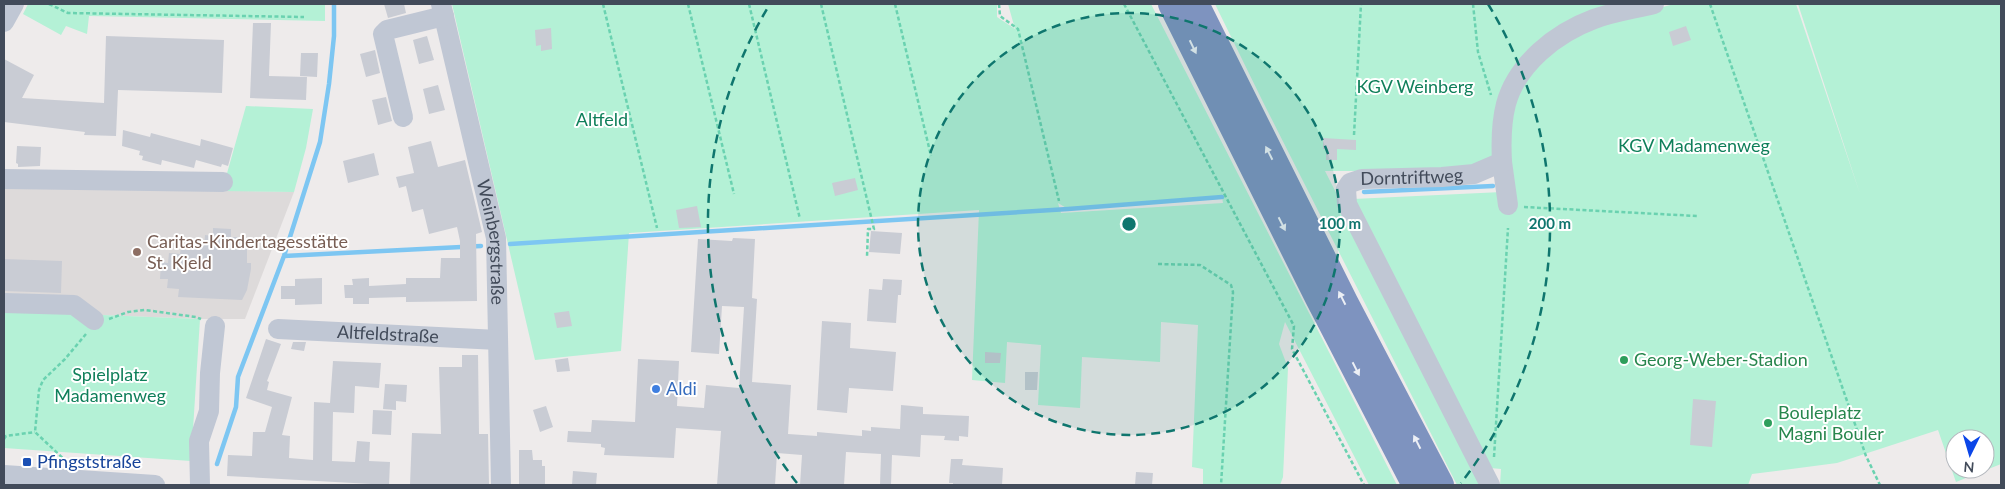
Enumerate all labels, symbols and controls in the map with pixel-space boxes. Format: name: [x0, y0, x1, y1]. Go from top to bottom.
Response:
one-way arrow: [1189, 40, 1198, 55]
park label: KGV Weinberg: [1357, 75, 1473, 97]
park label: Altfeld: [576, 108, 628, 130]
park label: KGV Madamenweg: [1618, 134, 1770, 156]
one-way arrow: [1265, 145, 1273, 160]
street label: Dorntriftweg: [1360, 163, 1464, 189]
street label: Weinbergstraße: [473, 177, 509, 305]
text: 100 m: [1319, 214, 1361, 232]
text: 200 m: [1529, 214, 1571, 232]
centre of rings: [1120, 215, 1138, 233]
one-way arrow: [1278, 217, 1286, 231]
place label: Caritas-Kindertagesstätte St. Kjeld: [147, 230, 348, 273]
marker: Caritas-Kindertagesstätte St. Kjeld: [131, 246, 143, 258]
one-way arrow: [1338, 291, 1346, 305]
street label: Altfeldstraße: [336, 320, 439, 347]
place label: Georg-Weber-Stadion: [1634, 348, 1808, 370]
marker: Georg-Weber-Stadion: [1618, 354, 1630, 366]
one-way arrow: [1352, 362, 1360, 376]
park label: Spielplatz Madamenweg: [54, 363, 166, 406]
place label: Aldi: [666, 377, 697, 399]
marker: Aldi: [650, 383, 662, 395]
place label: Bouleplatz Magni Bouler: [1778, 401, 1884, 444]
marker: Bouleplatz Magni Bouler: [1762, 417, 1774, 429]
north arrow: [1945, 429, 1995, 479]
one-way arrow: [1413, 435, 1421, 449]
place label: Pfingststraße: [37, 450, 141, 472]
marker: Pfingststraße: [21, 456, 33, 468]
text: N: [1963, 459, 1975, 476]

